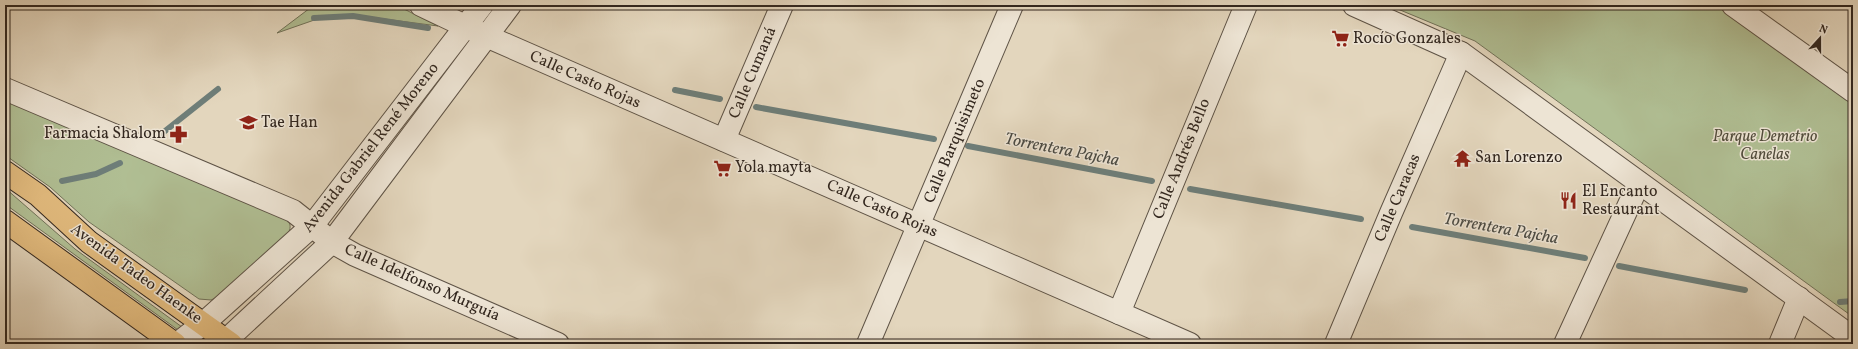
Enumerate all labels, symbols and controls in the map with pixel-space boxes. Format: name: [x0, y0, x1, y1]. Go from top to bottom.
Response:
north arrow: [1800, 18, 1840, 58]
text: N: [1817, 22, 1829, 38]
street label: Calle Cumaná: [724, 24, 782, 122]
place label: Rocío Gonzales: [1353, 28, 1461, 50]
supermarket icon: Rocío Gonzales: [1330, 29, 1350, 49]
street label: Calle Casto Rojas: [526, 46, 644, 114]
street label: Avenida Gabriel René Moreno: [298, 58, 444, 238]
street label: Calle Barquisimeto: [919, 75, 991, 207]
street label: Calle Andrés Bello: [1148, 95, 1216, 223]
place label: Tae Han: [261, 112, 318, 134]
school or university icon: Tae Han: [238, 113, 258, 133]
place label: Farmacia Shalom: [44, 123, 166, 145]
pharmacy icon: Farmacia Shalom: [169, 124, 189, 144]
park label: Parque Demetrio Canelas: [1713, 126, 1818, 166]
water label: Torrentera Pajcha: [1003, 128, 1121, 172]
place label: San Lorenzo: [1475, 147, 1562, 169]
temple icon: San Lorenzo: [1452, 148, 1472, 168]
street label: Calle Caracas: [1370, 150, 1427, 245]
place label: Yola mayta: [735, 157, 812, 179]
supermarket icon: Yola mayta: [712, 158, 732, 178]
street label: Calle Casto Rojas: [823, 175, 941, 243]
place label: El Encanto Restaurant: [1582, 181, 1660, 221]
restaurant icon: El Encanto Restaurant: [1559, 191, 1579, 211]
water label: Torrentera Pajcha: [1442, 208, 1560, 250]
street label: Avenida Tadeo Haenke: [66, 219, 206, 329]
street label: Calle Idelfonso Murguía: [341, 239, 503, 327]

